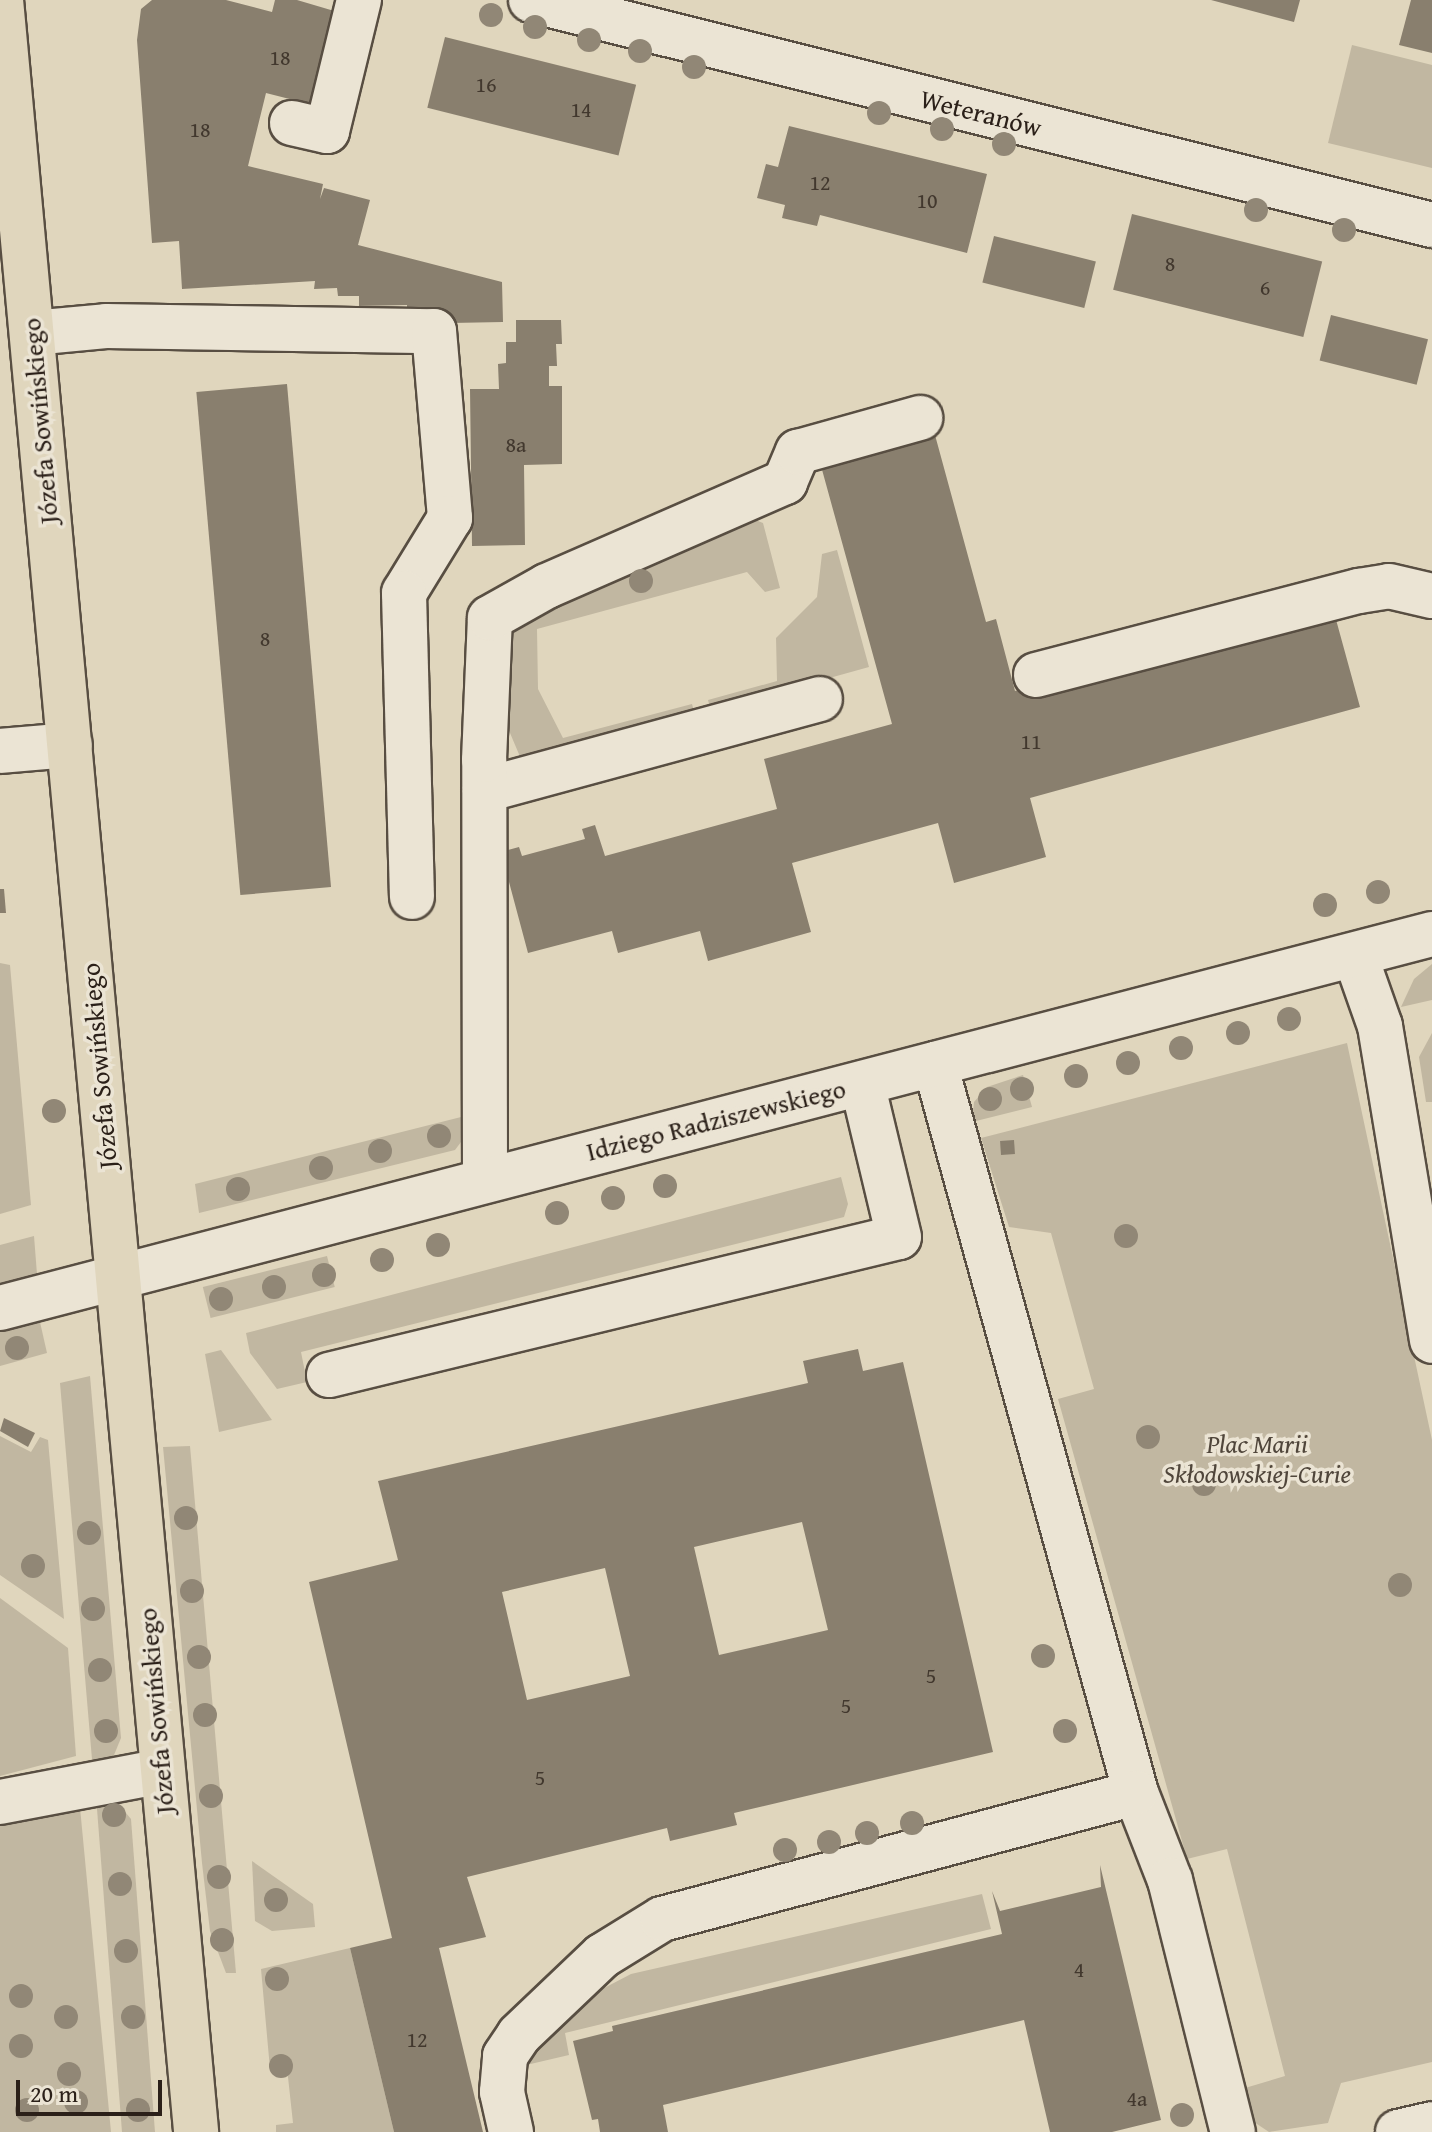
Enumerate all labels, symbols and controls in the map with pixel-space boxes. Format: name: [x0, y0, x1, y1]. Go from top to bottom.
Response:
house number: 18: [269, 45, 291, 71]
house number: 16: [475, 72, 497, 98]
street label: Weteranów: [917, 83, 1045, 143]
house number: 14: [570, 97, 592, 123]
house number: 18: [189, 117, 211, 143]
house number: 12: [809, 170, 831, 196]
house number: 10: [916, 188, 938, 214]
house number: 8: [1165, 251, 1175, 277]
house number: 6: [1260, 275, 1270, 301]
street label: Józefa Sowińskiego: [15, 317, 65, 525]
house number: 8a: [506, 432, 526, 458]
house number: 8: [260, 626, 270, 652]
house number: 11: [1020, 729, 1042, 755]
street label: Józefa Sowińskiego: [74, 962, 124, 1170]
street label: Idziego Radziszewskiego: [583, 1073, 849, 1167]
park label: Plac Marii Skłodowskiej-Curie: [1163, 1428, 1351, 1490]
street label: Józefa Sowińskiego: [131, 1607, 181, 1815]
house number: 5: [926, 1663, 936, 1689]
house number: 5: [841, 1693, 851, 1719]
house number: 5: [535, 1765, 545, 1791]
house number: 4: [1074, 1957, 1084, 1983]
house number: 12: [406, 2027, 428, 2053]
scale bar: [20, 2064, 166, 2114]
text: 20 m: [30, 2076, 78, 2111]
house number: 4a: [1127, 2086, 1147, 2112]

